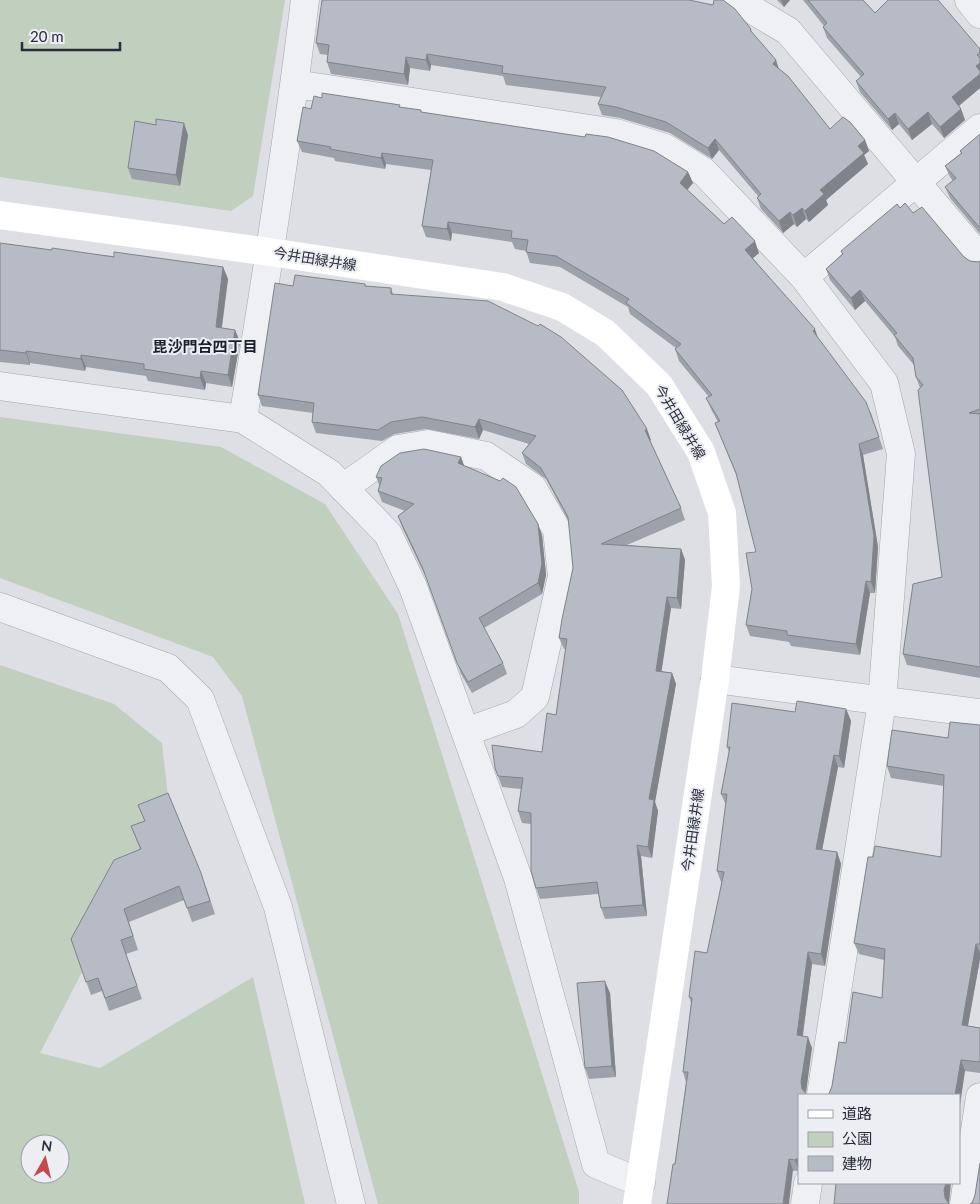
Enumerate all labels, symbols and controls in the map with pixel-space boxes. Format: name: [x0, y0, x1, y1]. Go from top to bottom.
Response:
scale bar: [22, 20, 120, 52]
text: 20 m: [30, 27, 64, 45]
street label: 今井田緑井線: [272, 244, 358, 273]
district label: 毘沙門台四丁目: [152, 337, 258, 355]
street label: 今井田緑井線: [652, 381, 709, 462]
street label: 今井田緑井線: [678, 787, 707, 873]
legend: [798, 1094, 960, 1184]
text: 道路: [842, 1104, 872, 1122]
text: 公園: [842, 1129, 872, 1147]
north arrow: [20, 1134, 70, 1184]
text: N: [40, 1136, 53, 1155]
text: 建物: [842, 1154, 872, 1172]

